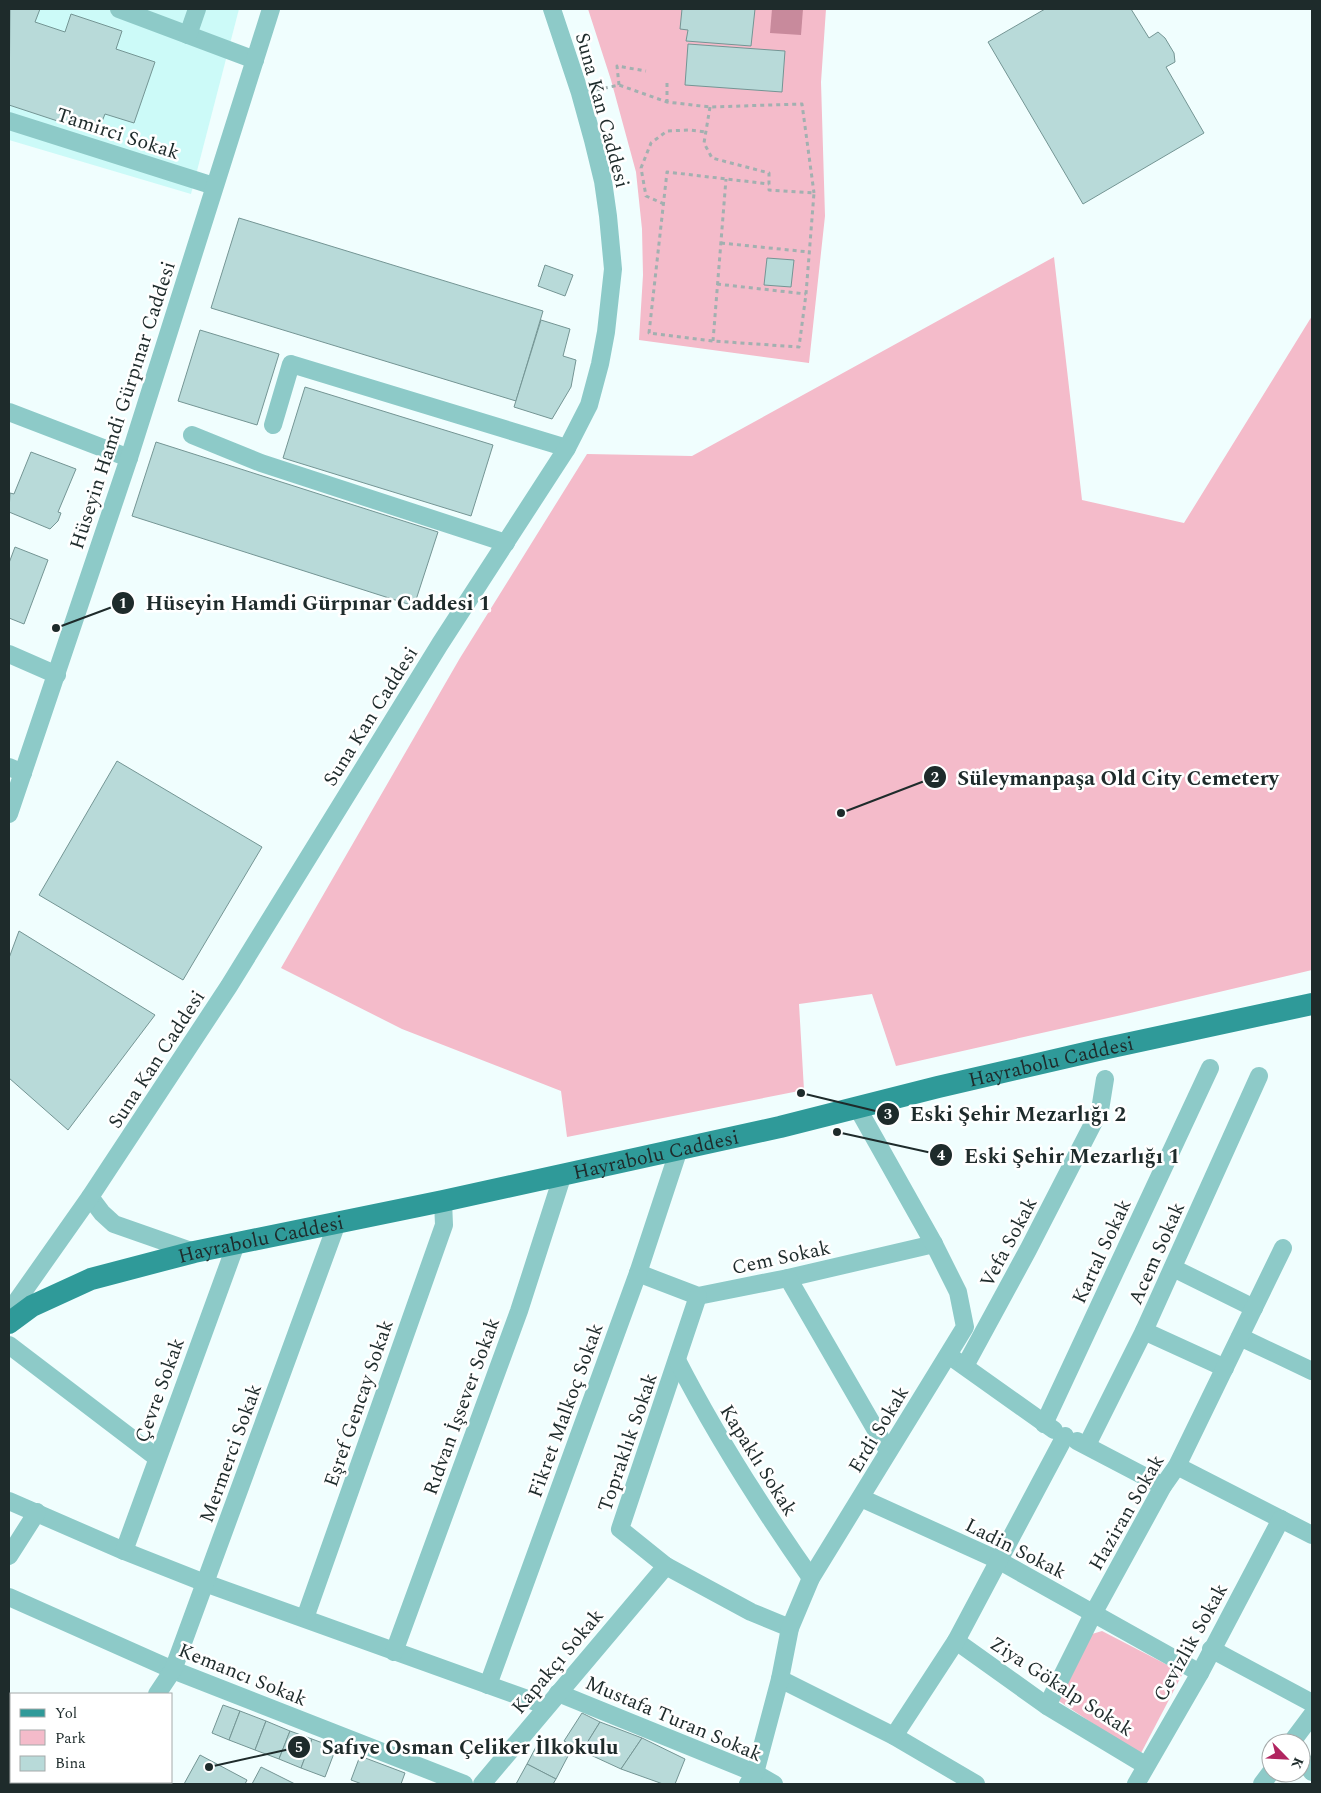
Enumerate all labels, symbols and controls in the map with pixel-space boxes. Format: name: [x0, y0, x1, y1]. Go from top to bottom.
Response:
street label: Suna Kan Caddesi: [567, 29, 637, 191]
street label: Tamirci Sokak: [52, 100, 183, 168]
street label: Hüseyin Hamdi Gürpınar Caddesi: [62, 257, 184, 553]
callout: Hüseyin Hamdi Gürpınar Caddesi 1: [111, 585, 501, 621]
text: Hüseyin Hamdi Gürpınar Caddesi 1: [145, 588, 491, 620]
text: 1: [119, 592, 127, 615]
street label: Suna Kan Caddesi: [316, 641, 426, 792]
callout: Süleymanpaşa Old City Cemetery: [922, 759, 1289, 795]
text: Süleymanpaşa Old City Cemetery: [957, 763, 1280, 795]
text: 2: [931, 766, 939, 789]
street label: Suna Kan Caddesi: [101, 984, 213, 1135]
street label: Hayrabolu Caddesi: [965, 1029, 1137, 1096]
callout: Eski Şehir Mezarlığı 2: [875, 1096, 1136, 1132]
text: Eski Şehir Mezarlığı 2: [910, 1099, 1126, 1131]
text: 3: [884, 1103, 892, 1126]
street label: Hayrabolu Caddesi: [570, 1122, 742, 1188]
callout: Eski Şehir Mezarlığı 1: [929, 1137, 1190, 1173]
text: Eski Şehir Mezarlığı 1: [964, 1141, 1180, 1173]
text: 4: [937, 1144, 946, 1167]
street label: Vefa Sokak: [972, 1192, 1045, 1293]
street label: Kartal Sokak: [1064, 1194, 1139, 1309]
street label: Acem Sokak: [1121, 1197, 1193, 1310]
street label: Hayrabolu Caddesi: [175, 1208, 347, 1272]
street label: Cem Sokak: [729, 1233, 833, 1283]
street label: Rıdvan İşsever Sokak: [416, 1313, 508, 1499]
street label: Eşref Gencay Sokak: [316, 1316, 402, 1491]
street label: Fikret Malkoç Sokak: [520, 1319, 611, 1502]
street label: Çevre Sokak: [127, 1334, 193, 1447]
street label: Topraklık Sokak: [590, 1369, 666, 1516]
street label: Mermerci Sokak: [192, 1380, 270, 1527]
street label: Erdi Sokak: [841, 1380, 917, 1479]
street label: Kapaklı Sokak: [712, 1399, 804, 1522]
street label: Haziran Sokak: [1081, 1449, 1172, 1576]
street label: Ladin Sokak: [960, 1511, 1071, 1587]
street label: Cevizlik Sokak: [1146, 1578, 1236, 1707]
street label: Kapakçı Sokak: [504, 1602, 611, 1721]
street label: Ziya Gökalp Sokak: [984, 1629, 1139, 1745]
street label: Kemancı Sokak: [174, 1635, 312, 1714]
street label: Mustafa Turan Sokak: [580, 1668, 767, 1770]
legend: [10, 1693, 172, 1783]
text: Yol: [55, 1702, 77, 1725]
text: Park: [55, 1727, 86, 1750]
callout: Safıye Osman Çeliker İlkokulu: [287, 1729, 629, 1765]
text: Safıye Osman Çeliker İlkokulu: [322, 1732, 619, 1764]
north arrow: [1261, 1733, 1311, 1783]
text: 5: [295, 1736, 303, 1759]
text: Bina: [55, 1752, 86, 1775]
text: K: [1286, 1754, 1309, 1772]

